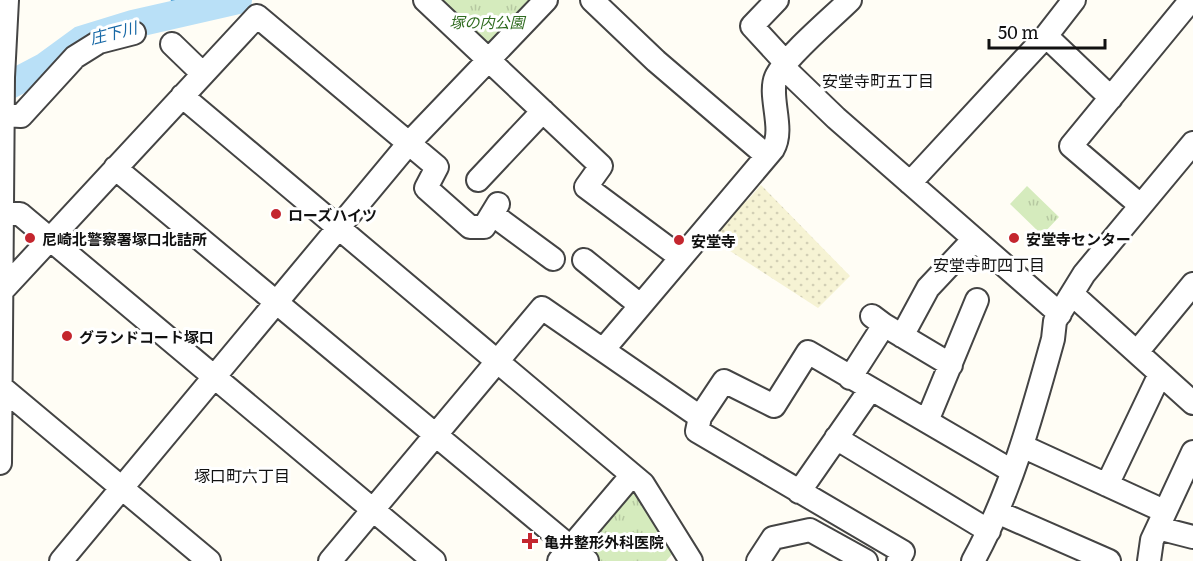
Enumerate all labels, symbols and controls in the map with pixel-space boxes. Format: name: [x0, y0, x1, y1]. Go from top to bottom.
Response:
park label: 塚の内公園: [449, 10, 526, 33]
scale bar: [989, 12, 1104, 50]
water label: 庄下川: [87, 14, 141, 49]
text: 50 m: [998, 18, 1039, 45]
district label: 安堂寺町五丁目: [822, 68, 934, 92]
place label: ローズハイツ: [288, 203, 377, 226]
marker: ローズハイツ: [269, 207, 283, 221]
place label: 尼崎北警察署塚口北詰所: [42, 227, 207, 250]
place label: 安堂寺センター: [1026, 227, 1131, 250]
place label: 安堂寺: [691, 229, 736, 252]
marker: 尼崎北警察署塚口北詰所: [23, 231, 37, 245]
marker: 安堂寺センター: [1007, 231, 1021, 245]
marker: 安堂寺: [672, 233, 686, 247]
district label: 安堂寺町四丁目: [933, 252, 1045, 276]
place label: グランドコート塚口: [79, 325, 214, 348]
marker: グランドコート塚口: [60, 329, 74, 343]
district label: 塚口町六丁目: [194, 463, 290, 487]
place label: 亀井整形外科医院: [544, 530, 664, 553]
marker: 亀井整形外科医院: [521, 532, 539, 550]

